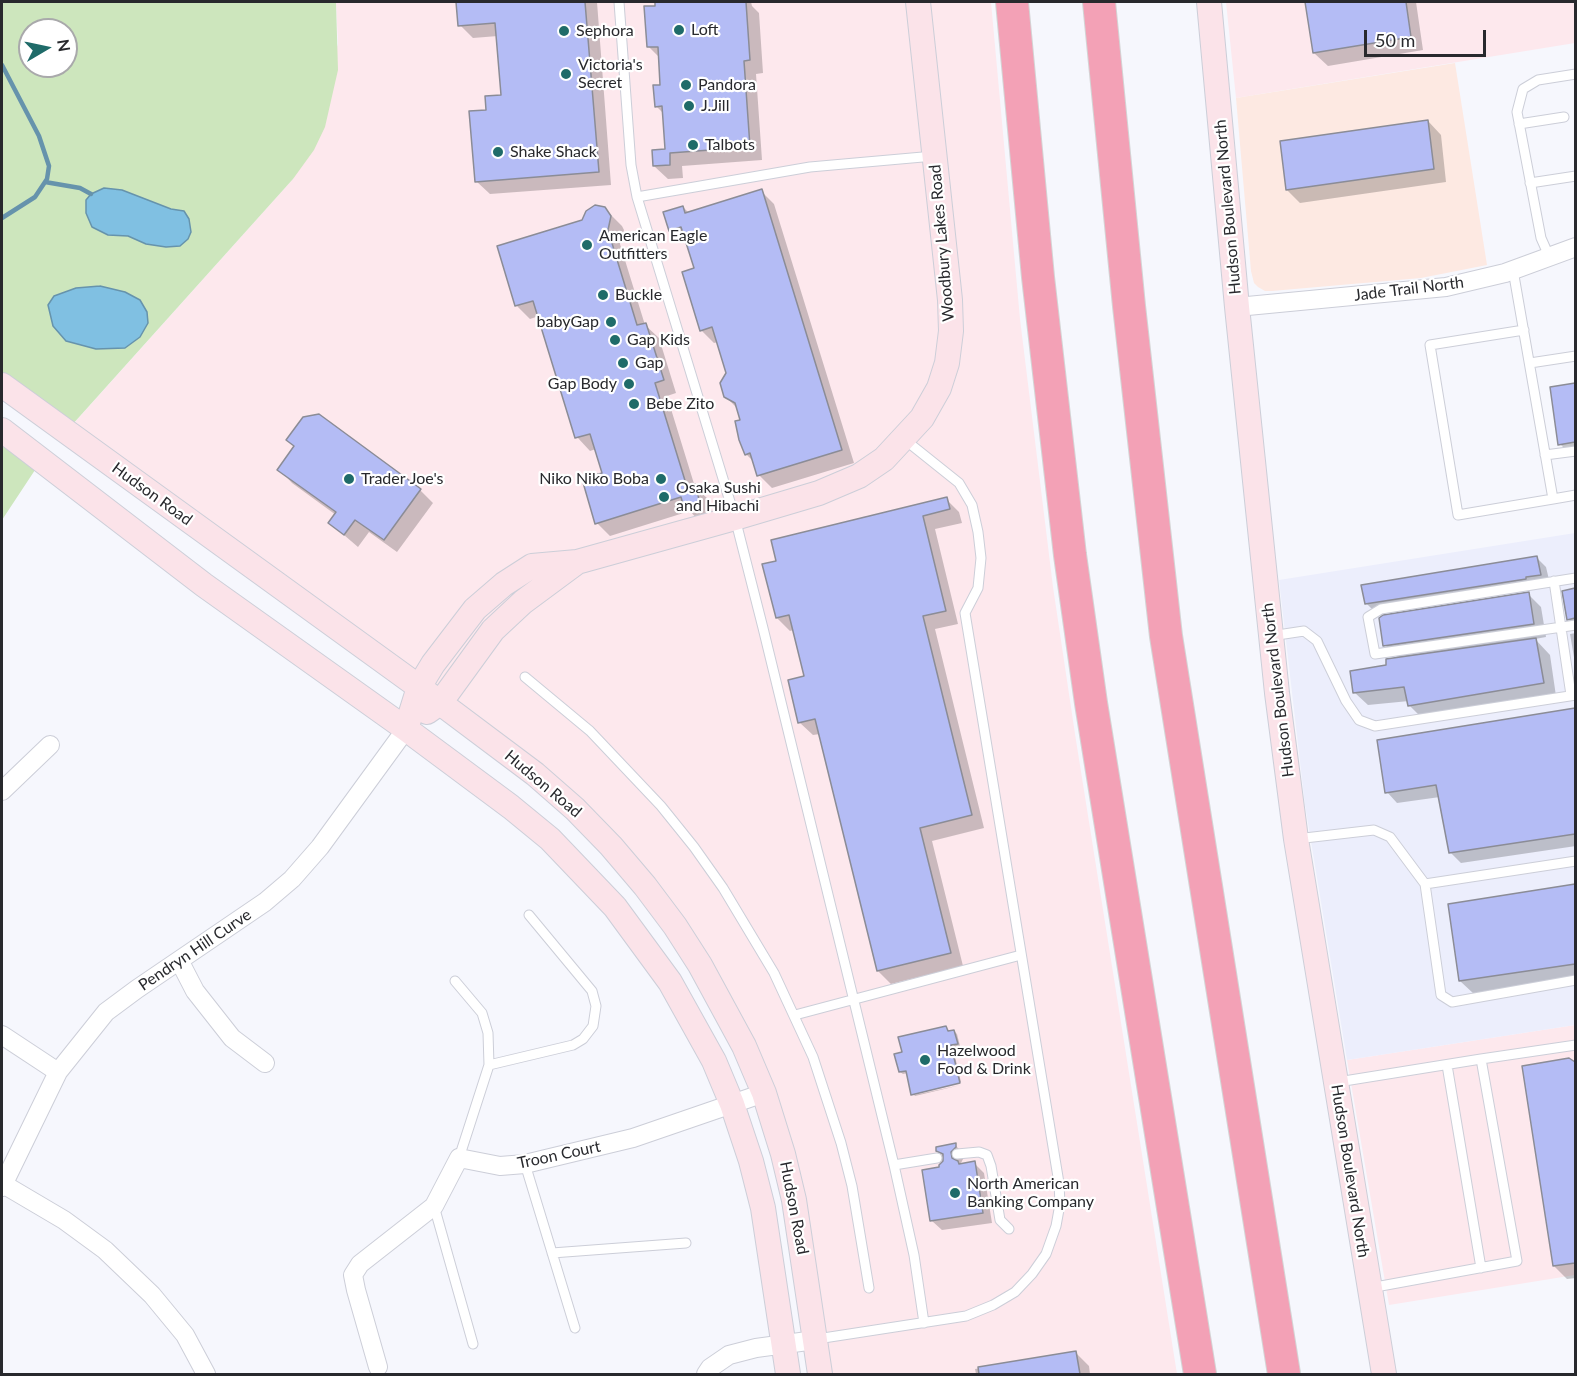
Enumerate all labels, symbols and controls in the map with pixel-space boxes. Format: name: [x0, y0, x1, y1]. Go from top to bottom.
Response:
north arrow: [18, 18, 78, 78]
scale bar: [1367, 18, 1488, 56]
place label: Loft: [691, 20, 718, 40]
place label: Sephora: [576, 21, 634, 41]
marker: Loft: [672, 23, 686, 37]
marker: Sephora: [557, 24, 571, 38]
text: 50 m: [1375, 29, 1415, 51]
text: N: [54, 38, 75, 53]
place label: Victoria's Secret: [578, 55, 643, 93]
marker: Victoria's Secret: [559, 67, 573, 81]
place label: Pandora: [698, 75, 756, 95]
marker: Pandora: [679, 78, 693, 92]
place label: J.Jill: [701, 96, 729, 116]
marker: J.Jill: [682, 99, 696, 113]
street label: Hudson Boulevard North: [1211, 119, 1245, 295]
place label: Talbots: [705, 135, 755, 155]
marker: Talbots: [686, 138, 700, 152]
place label: Shake Shack: [510, 142, 597, 162]
marker: Shake Shack: [491, 145, 505, 159]
street label: Woodbury Lakes Road: [926, 164, 958, 322]
place label: American Eagle Outfitters: [599, 226, 707, 264]
marker: American Eagle Outfitters: [580, 238, 594, 252]
street label: Jade Trail North: [1353, 273, 1465, 305]
place label: Buckle: [615, 285, 662, 305]
marker: Buckle: [596, 288, 610, 302]
place label: babyGap: [537, 312, 599, 332]
marker: babyGap: [604, 315, 618, 329]
place label: Gap Kids: [627, 330, 690, 350]
marker: Gap Kids: [608, 333, 622, 347]
place label: Gap: [635, 353, 664, 373]
marker: Gap: [616, 356, 630, 370]
place label: Gap Body: [548, 374, 617, 394]
marker: Gap Body: [622, 377, 636, 391]
place label: Bebe Zito: [646, 394, 714, 414]
marker: Bebe Zito: [627, 397, 641, 411]
street label: Hudson Road: [108, 458, 196, 530]
place label: Trader Joe's: [361, 469, 443, 489]
place label: Niko Niko Boba: [539, 469, 649, 489]
marker: Trader Joe's: [342, 472, 356, 486]
marker: Niko Niko Boba: [654, 472, 668, 486]
place label: Osaka Sushi and Hibachi: [676, 478, 761, 516]
marker: Osaka Sushi and Hibachi: [657, 490, 671, 504]
street label: Hudson Boulevard North: [1258, 602, 1298, 778]
street label: Hudson Road: [501, 746, 585, 822]
street label: Pendryn Hill Curve: [135, 905, 255, 995]
place label: Hazelwood Food & Drink: [937, 1041, 1031, 1079]
marker: Hazelwood Food & Drink: [918, 1053, 932, 1067]
street label: Hudson Boulevard North: [1327, 1083, 1373, 1259]
street label: Troon Court: [516, 1137, 602, 1173]
street label: Hudson Road: [776, 1160, 812, 1256]
place label: North American Banking Company: [967, 1174, 1094, 1212]
marker: North American Banking Company: [948, 1186, 962, 1200]

